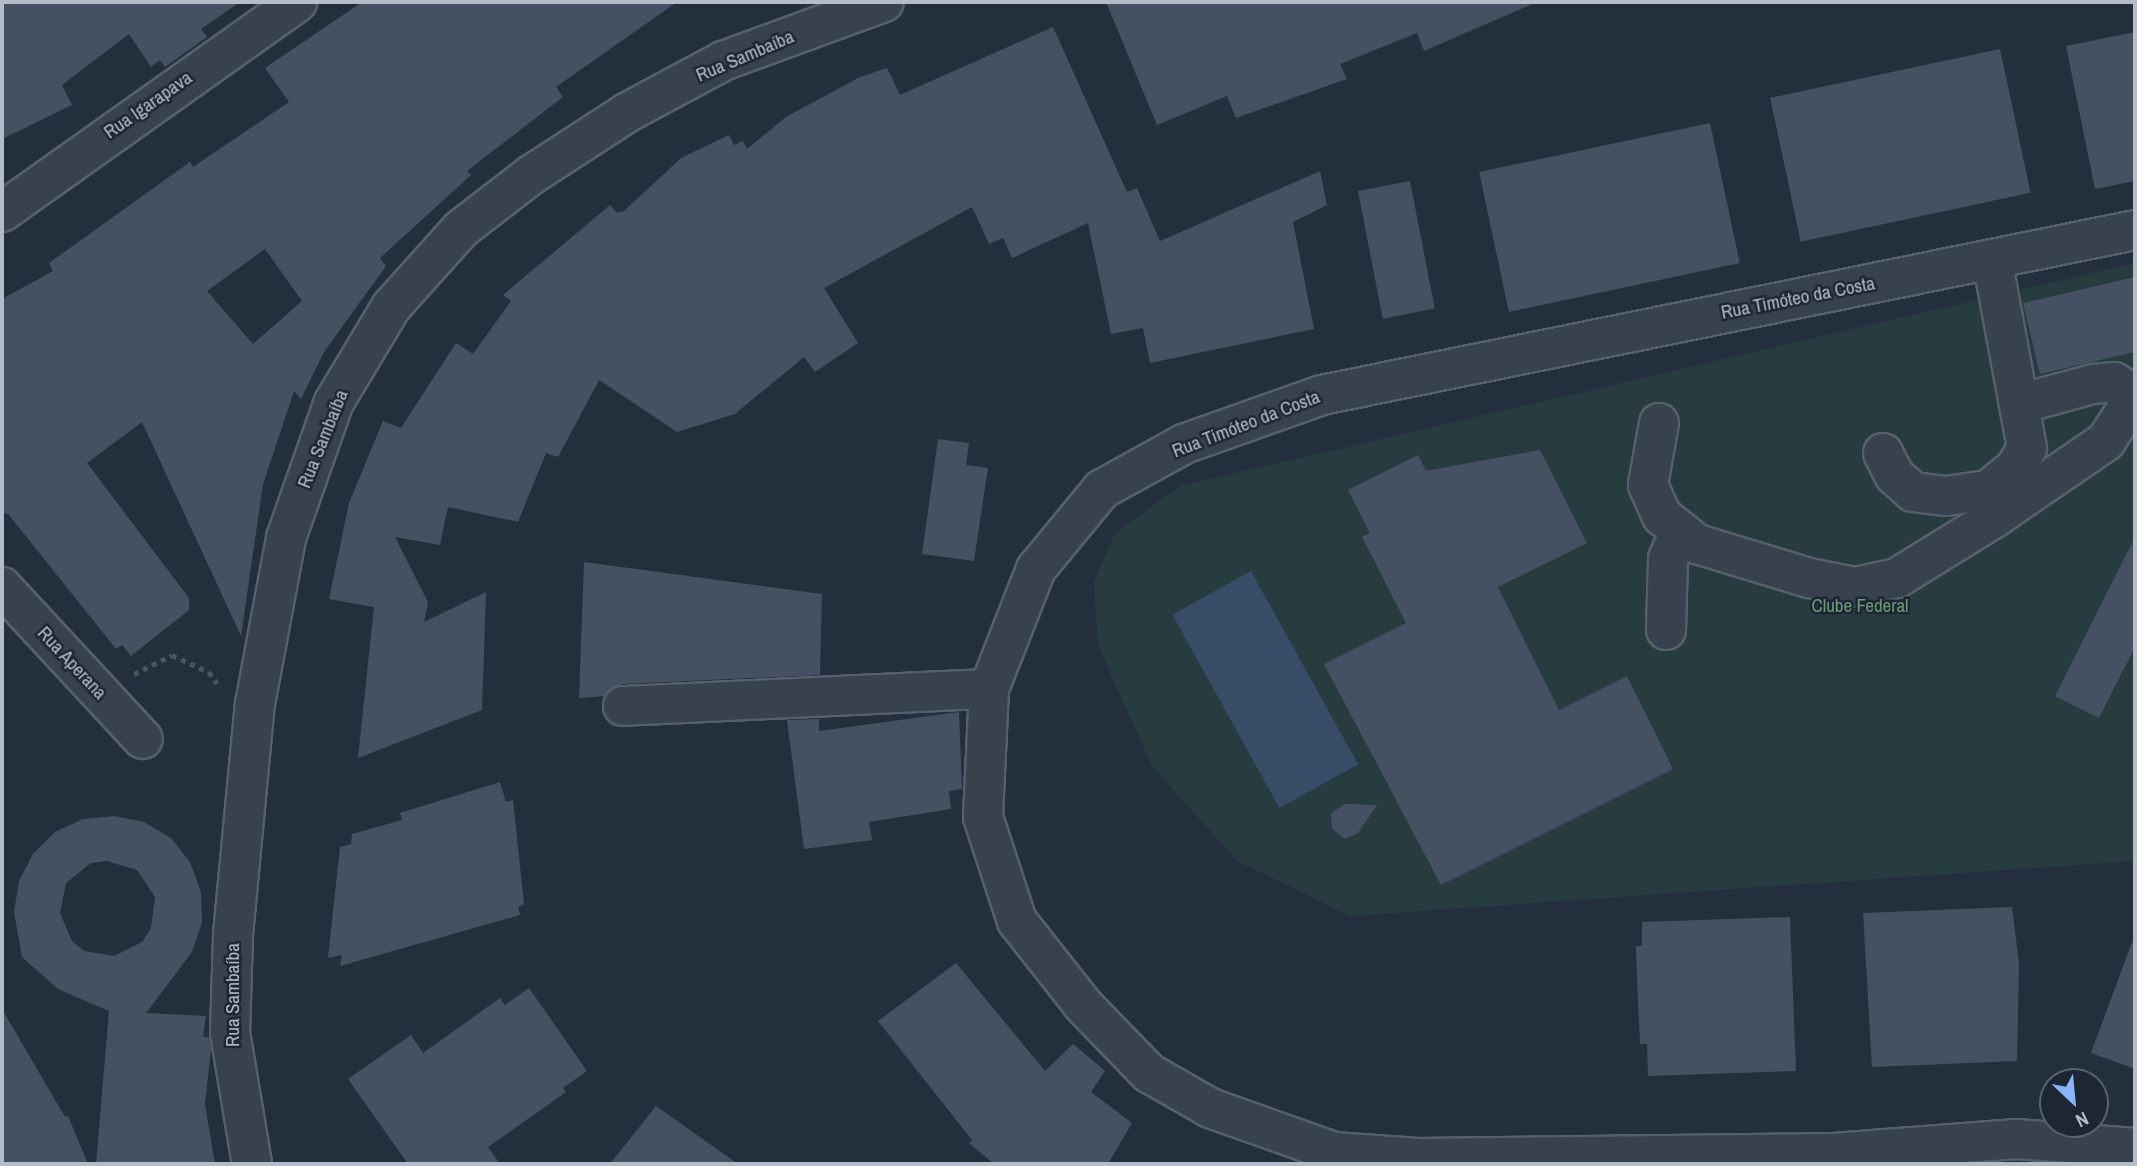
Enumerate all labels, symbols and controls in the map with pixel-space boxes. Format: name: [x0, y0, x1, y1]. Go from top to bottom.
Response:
street label: Rua Sambaíba: [693, 25, 797, 87]
street label: Rua Igarapava: [100, 66, 196, 144]
street label: Rua Timóteo da Costa: [1719, 272, 1877, 324]
street label: Rua Timóteo da Costa: [1169, 385, 1323, 463]
street label: Rua Sambaíba: [293, 387, 353, 491]
park label: Clube Federal: [1811, 595, 1909, 617]
street label: Rua Aperana: [32, 622, 112, 704]
street label: Rua Sambaíba: [222, 943, 244, 1047]
north arrow: [2039, 1068, 2109, 1138]
text: N: [2072, 1106, 2093, 1134]

